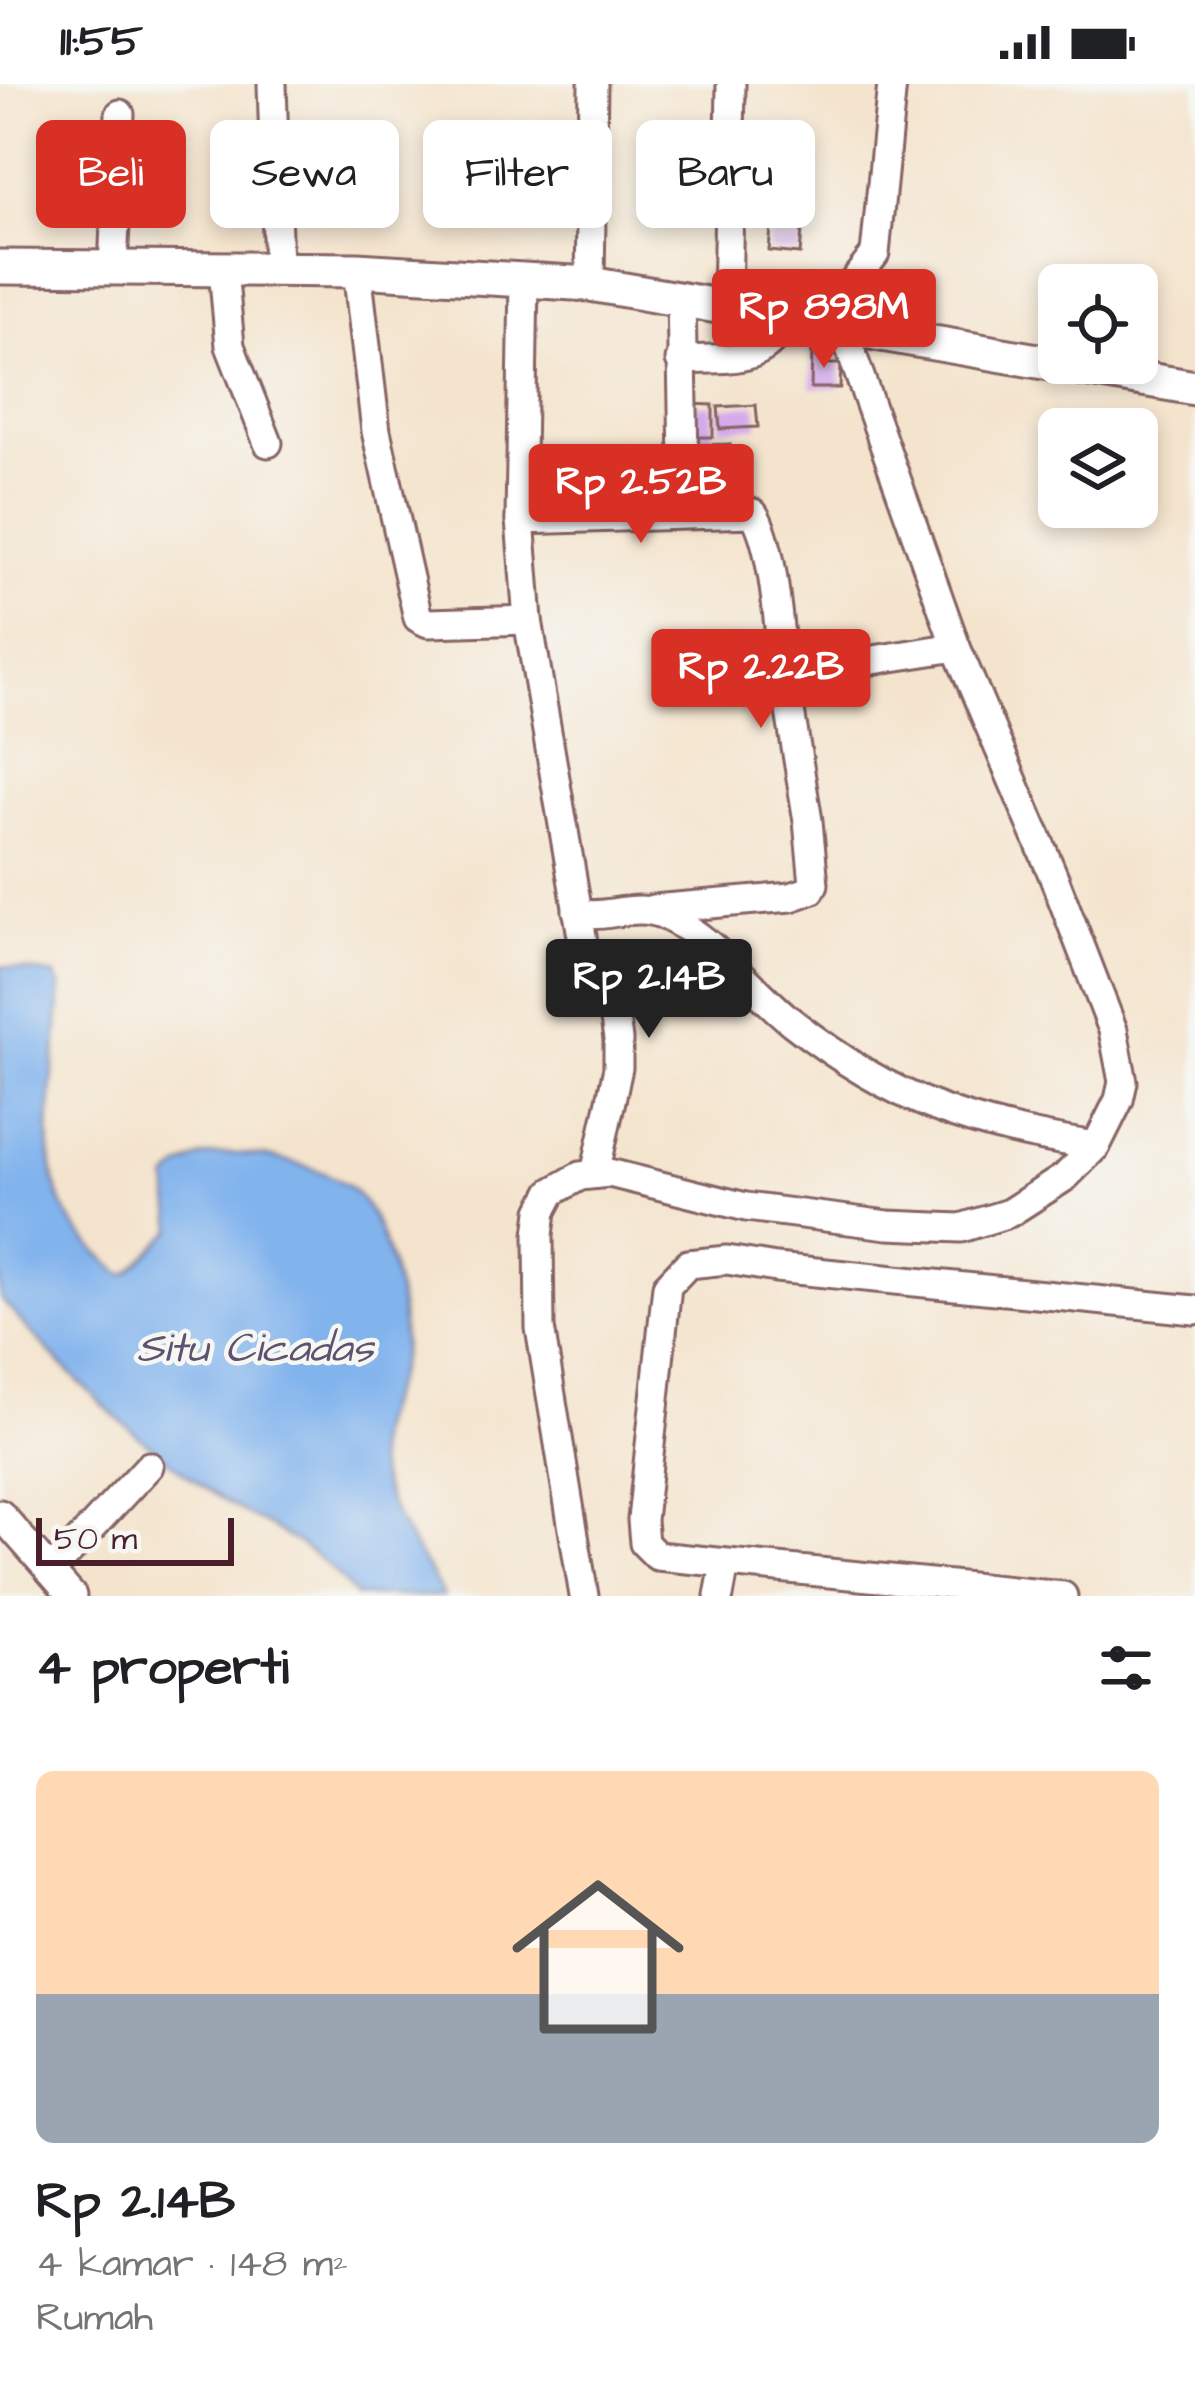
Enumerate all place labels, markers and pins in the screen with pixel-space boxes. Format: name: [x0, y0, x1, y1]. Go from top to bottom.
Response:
pin: Rp 898M: [713, 269, 935, 371]
pin: Rp 2.52B: [517, 444, 765, 546]
pin: Rp 2.22B: [637, 629, 885, 731]
pin: Rp 2.14B: [525, 939, 773, 1041]

